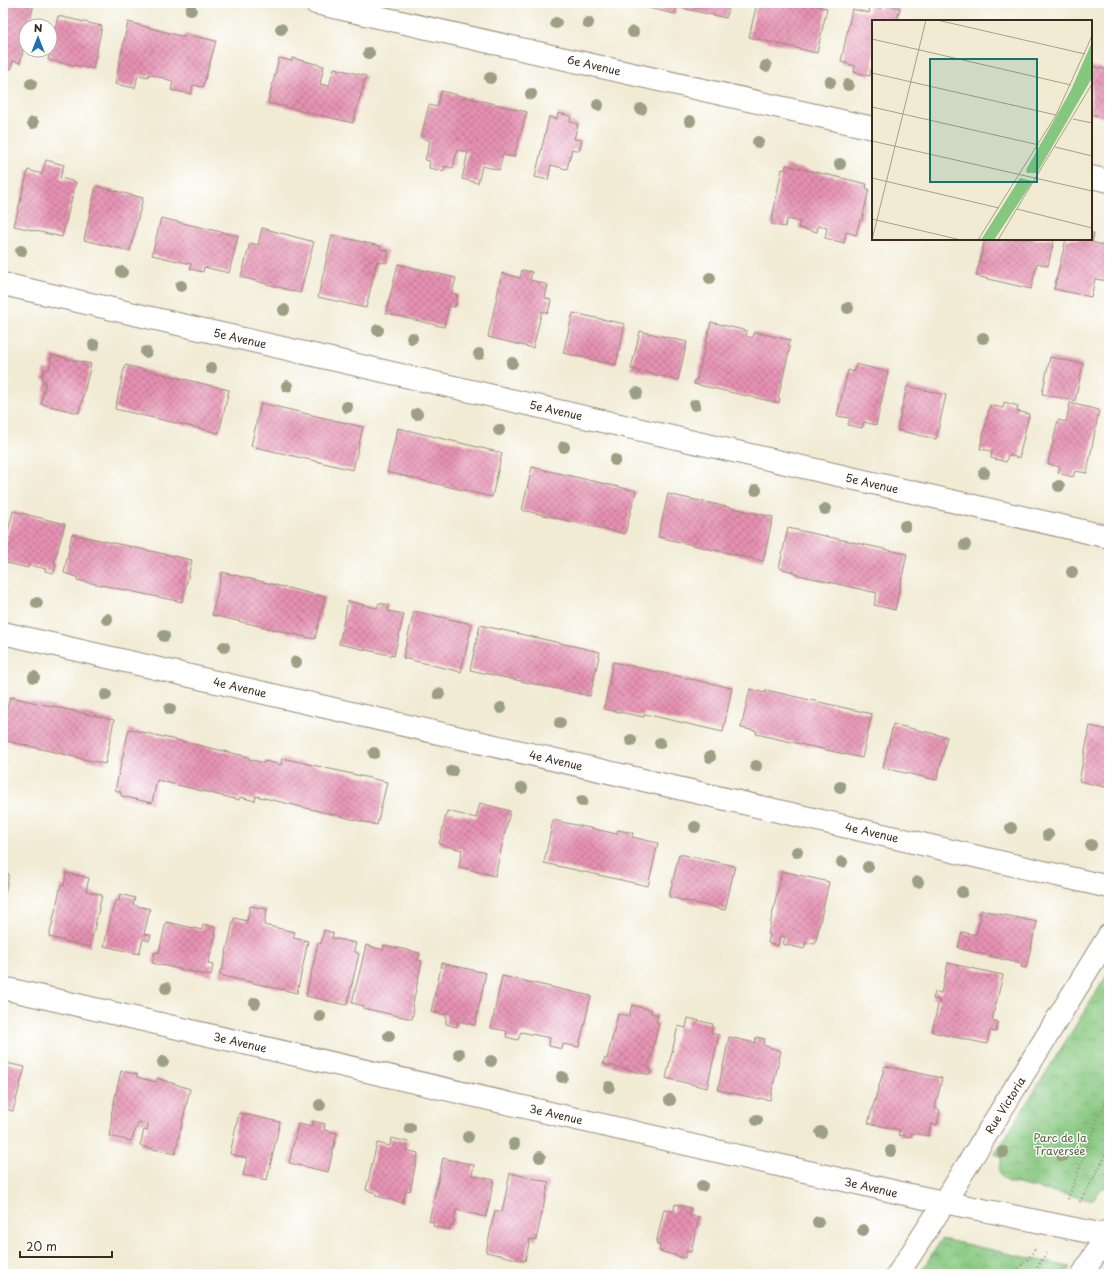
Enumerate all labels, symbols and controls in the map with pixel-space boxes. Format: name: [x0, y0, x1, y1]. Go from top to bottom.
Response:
north arrow: [18, 18, 58, 58]
text: N: [34, 19, 43, 36]
inset map: [872, 20, 1092, 240]
street label: 6e Avenue: [566, 51, 622, 79]
street label: 5e Avenue: [212, 324, 268, 352]
street label: 5e Avenue: [528, 396, 584, 424]
street label: 5e Avenue: [844, 469, 900, 497]
street label: 4e Avenue: [212, 673, 268, 701]
street label: 4e Avenue: [528, 746, 584, 774]
street label: 4e Avenue: [844, 818, 900, 846]
street label: 3e Avenue: [211, 1028, 269, 1056]
street label: Rue Victoria: [981, 1073, 1029, 1137]
street label: 3e Avenue: [527, 1100, 585, 1128]
park label: Parc de la Traversée: [1033, 1129, 1087, 1159]
street label: 3e Avenue: [842, 1173, 900, 1201]
scale bar: [20, 1233, 112, 1259]
text: 20 m: [26, 1237, 57, 1255]

